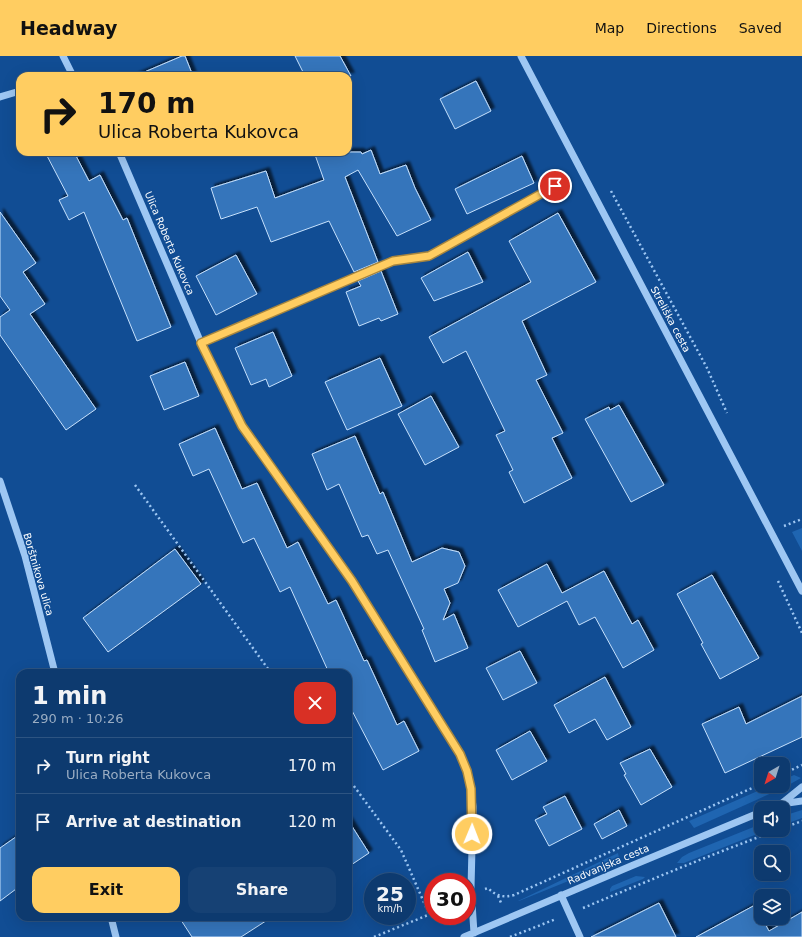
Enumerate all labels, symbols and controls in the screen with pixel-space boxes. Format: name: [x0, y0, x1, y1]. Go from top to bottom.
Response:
text: Headway: [20, 17, 117, 39]
text: Map: [595, 20, 624, 36]
text: Directions: [646, 20, 717, 36]
text: Saved: [739, 20, 782, 36]
text: 170 m: [98, 87, 195, 120]
icon: right: [32, 88, 84, 140]
text: Ulica Roberta Kukovca: [98, 121, 299, 142]
pin: [538, 169, 572, 203]
icon: arrive: [544, 175, 566, 197]
street label: Ulica Roberta Kukovca: [143, 190, 196, 297]
street label: Streliška cesta: [649, 284, 693, 354]
street label: Borštnikova ulica: [21, 531, 56, 617]
text: 1 min: [32, 682, 107, 710]
button: close: [294, 682, 336, 724]
text: 290 m · 10:26: [32, 711, 123, 726]
text: Turn right: [66, 749, 150, 767]
icon: right: [32, 755, 54, 777]
text: 170 m: [288, 757, 336, 775]
north arrow: [754, 757, 790, 793]
map controls: [754, 757, 790, 925]
text: Ulica Roberta Kukovca: [66, 767, 211, 782]
button: sound: [754, 801, 790, 837]
icon: arrive: [32, 811, 54, 833]
text: Arrive at destination: [66, 813, 241, 831]
text: 120 m: [288, 813, 336, 831]
position arrow: [451, 813, 493, 855]
street label: Radvanjska cesta: [566, 842, 651, 887]
button: search: [754, 845, 790, 881]
button: Exit: [32, 867, 180, 913]
button: Share: [188, 867, 336, 913]
speed limit sign: 30: [424, 873, 476, 925]
text: 25: [376, 882, 404, 906]
button: layers: [754, 889, 790, 925]
text: km/h: [377, 903, 403, 914]

